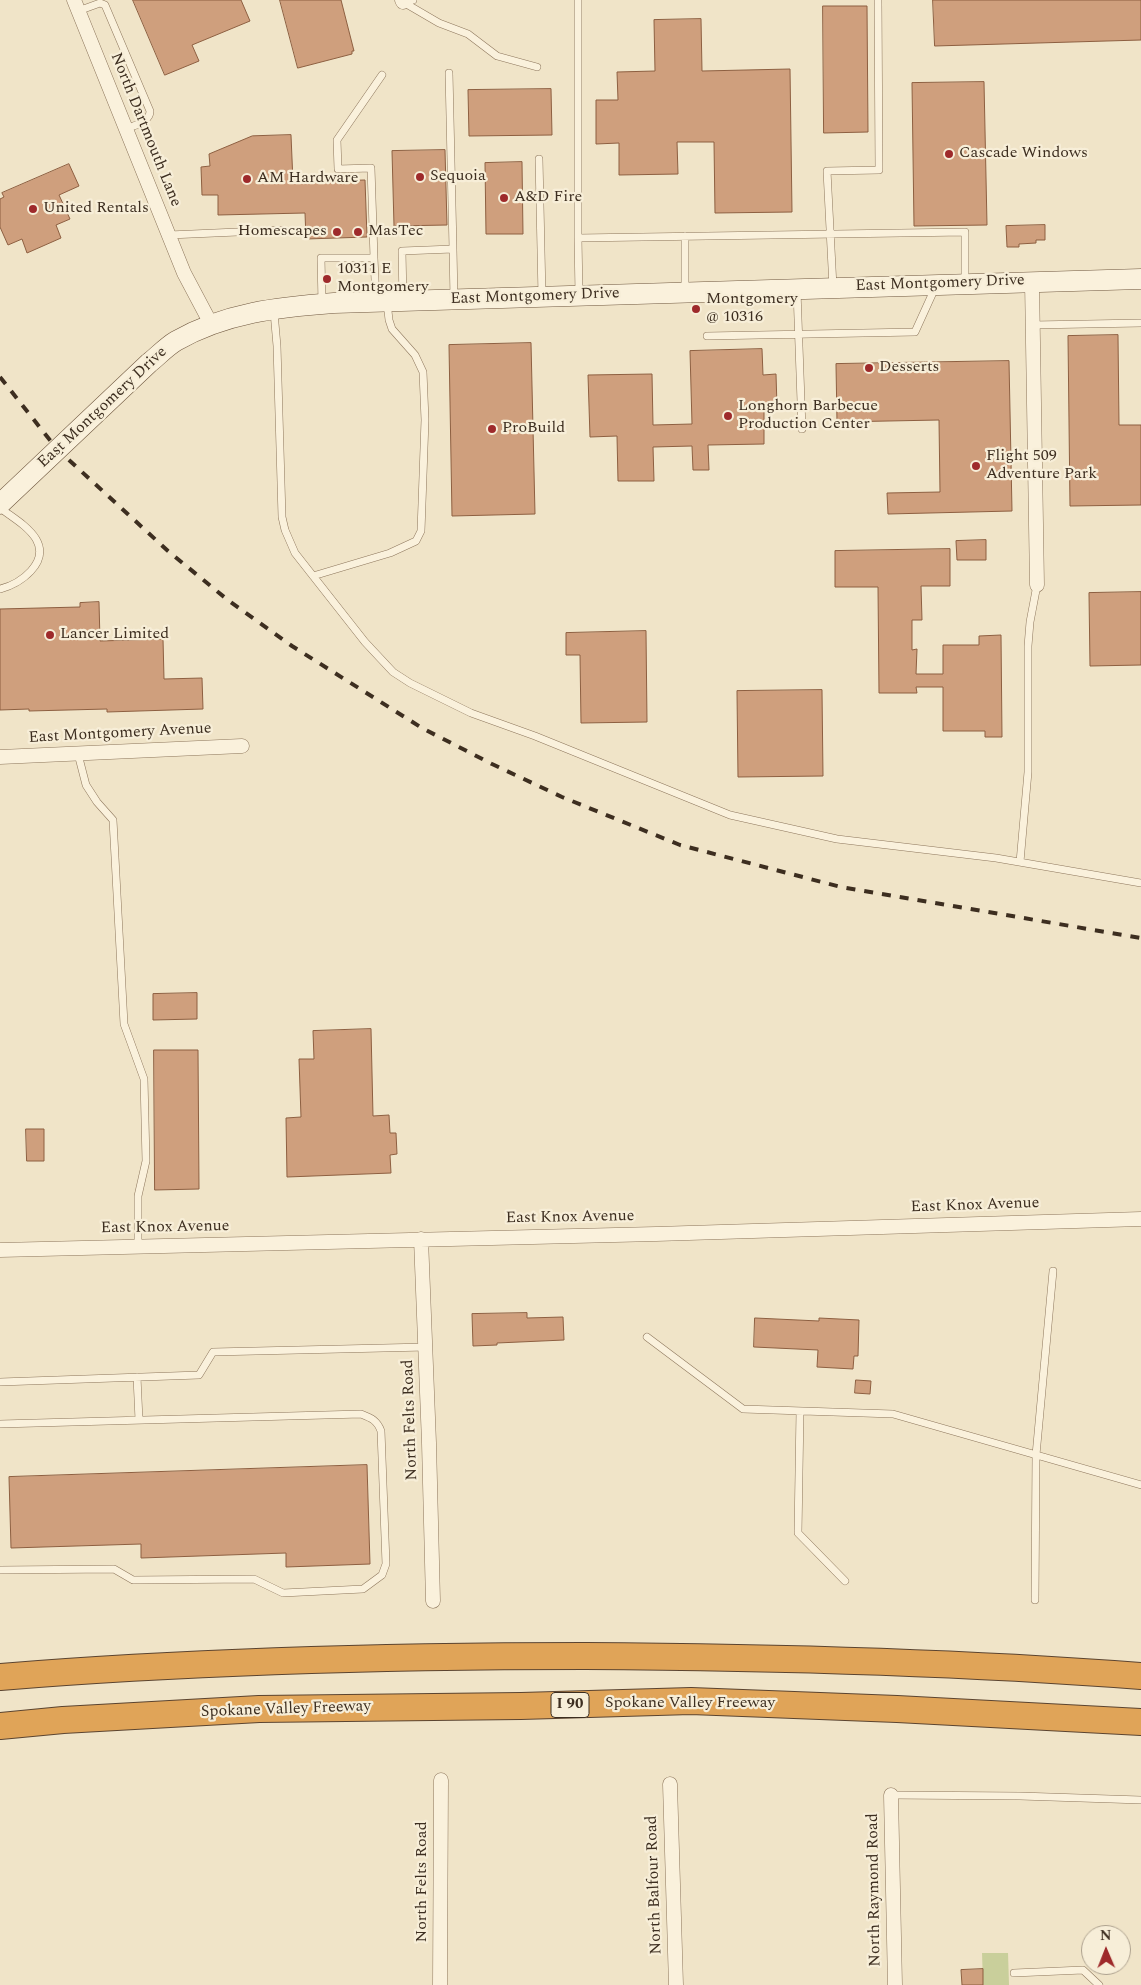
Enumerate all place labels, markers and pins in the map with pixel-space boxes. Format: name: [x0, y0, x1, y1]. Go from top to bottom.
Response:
place label: Cascade Windows: [959, 144, 1088, 164]
marker: Cascade Windows: [943, 148, 955, 160]
place label: Sequoia: [430, 167, 486, 187]
place label: AM Hardware: [257, 169, 358, 189]
marker: Sequoia: [414, 171, 426, 183]
marker: AM Hardware: [241, 173, 253, 185]
place label: A&D Fire: [514, 188, 582, 208]
marker: A&D Fire: [498, 192, 510, 204]
place label: United Rentals: [43, 199, 149, 219]
marker: United Rentals: [27, 203, 39, 215]
place label: Homescapes: [238, 222, 327, 242]
place label: MasTec: [368, 222, 423, 242]
marker: Homescapes: [331, 226, 343, 238]
marker: MasTec: [352, 226, 364, 238]
place label: 10311 E Montgomery: [337, 260, 429, 298]
marker: 10311 E Montgomery: [321, 273, 333, 285]
place label: Montgomery @ 10316: [706, 290, 798, 328]
marker: Montgomery @ 10316: [690, 303, 702, 315]
place label: Desserts: [879, 358, 939, 378]
marker: Desserts: [863, 362, 875, 374]
place label: Longhorn Barbecue Production Center: [738, 397, 878, 435]
marker: Longhorn Barbecue Production Center: [722, 410, 734, 422]
place label: ProBuild: [502, 419, 565, 439]
marker: ProBuild: [486, 423, 498, 435]
place label: Flight 509 Adventure Park: [986, 447, 1097, 485]
marker: Flight 509 Adventure Park: [970, 460, 982, 472]
place label: Lancer Limited: [60, 625, 169, 645]
marker: Lancer Limited: [44, 629, 56, 641]

